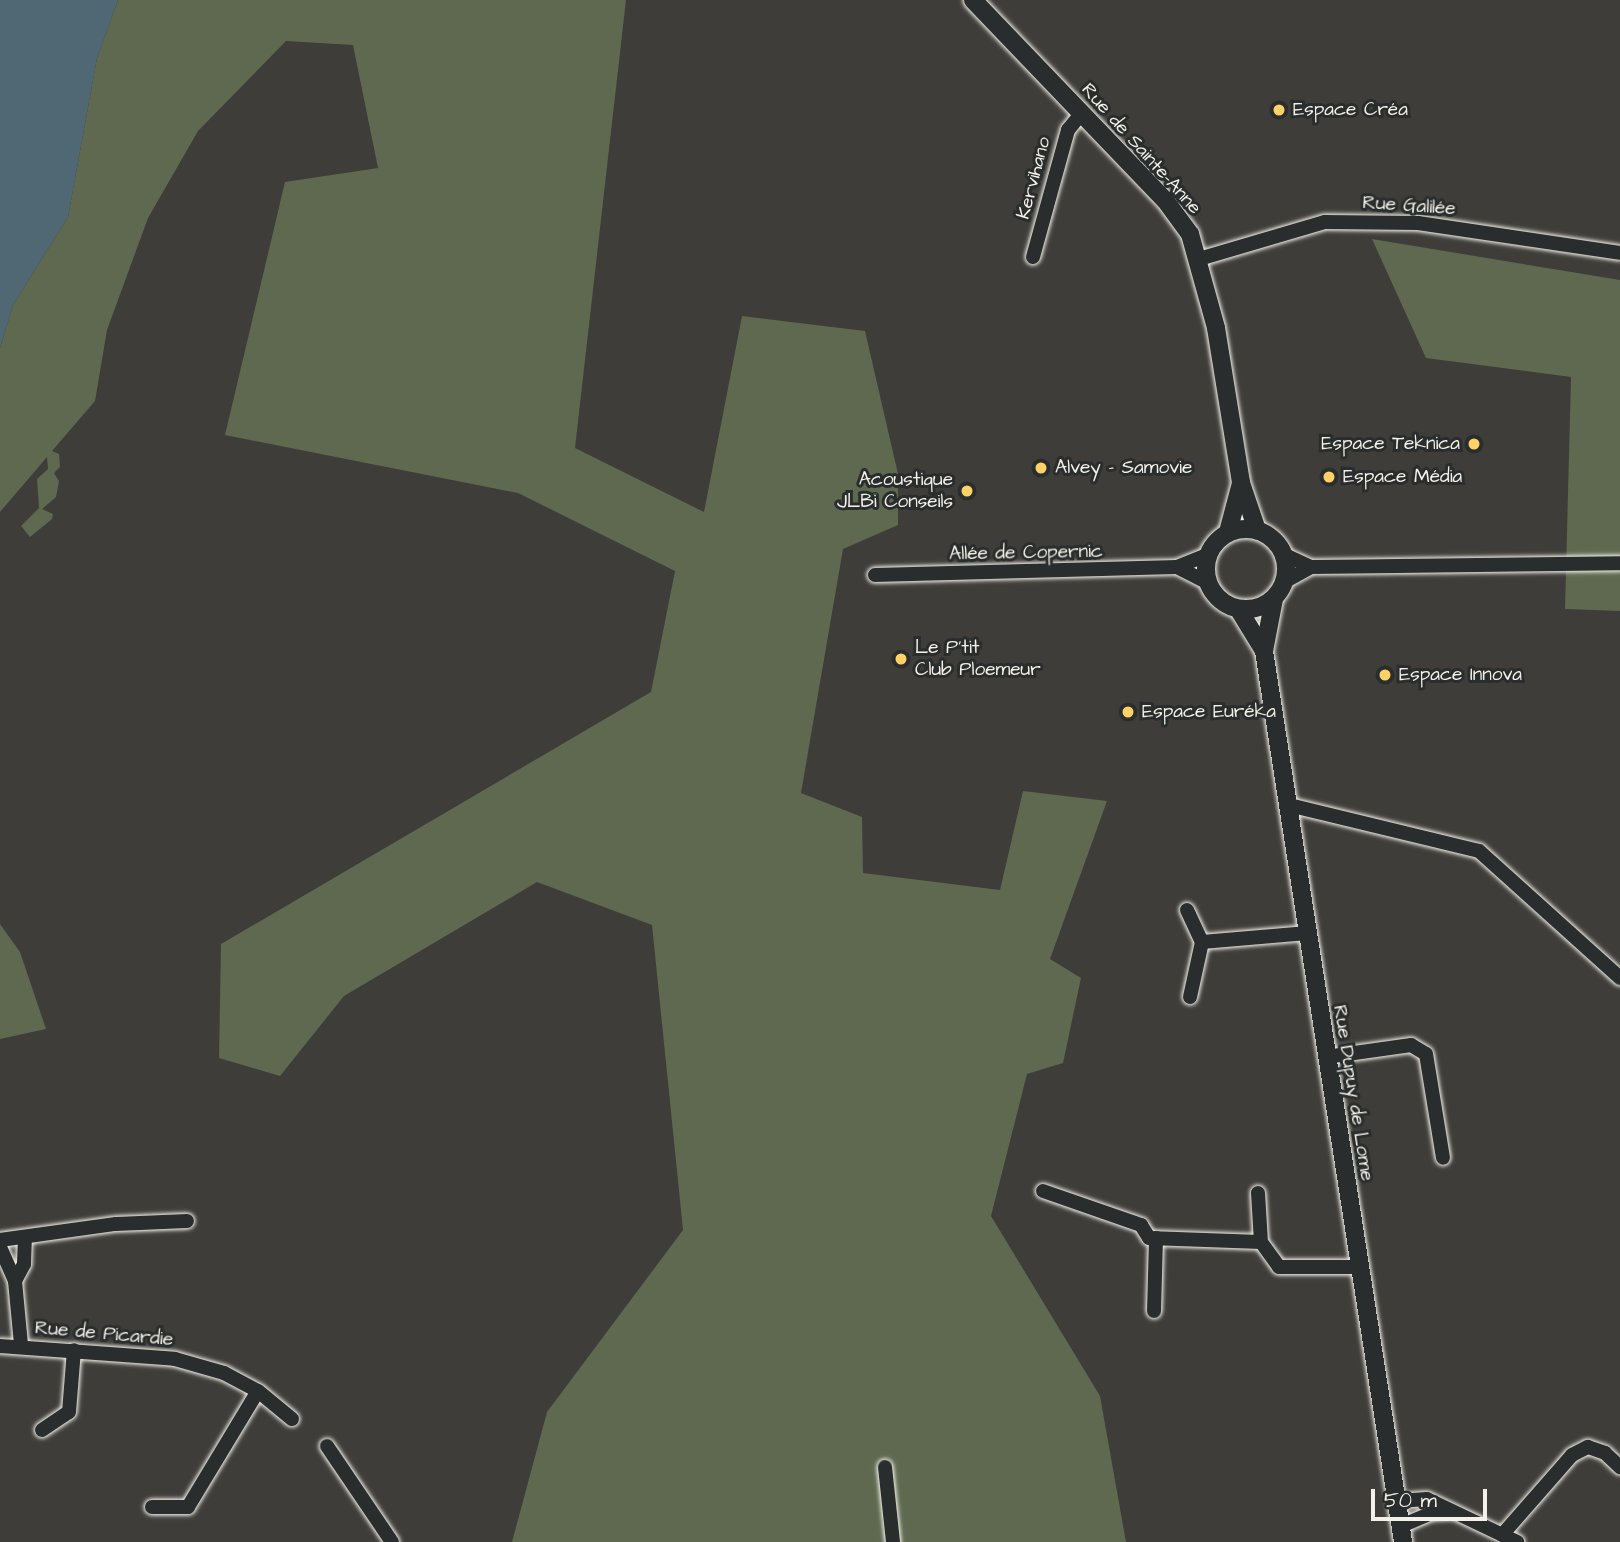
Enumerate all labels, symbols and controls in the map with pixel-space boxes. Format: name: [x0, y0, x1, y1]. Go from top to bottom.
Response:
street label: Rue de Sainte-Anne: [1076, 79, 1206, 219]
place label: Espace Créa: [1293, 99, 1408, 121]
marker: Espace Créa: [1271, 102, 1287, 118]
street label: Kervihano: [1012, 134, 1056, 222]
street label: Rue Galilée: [1362, 191, 1456, 221]
place label: Espace Teknica: [1321, 433, 1460, 455]
marker: Espace Teknica: [1466, 436, 1482, 452]
place label: Alvey - Samovie: [1055, 457, 1192, 479]
marker: Alvey - Samovie: [1033, 460, 1049, 476]
place label: Espace Média: [1343, 466, 1462, 488]
place label: Acoustique JLBi Conseils: [837, 469, 953, 513]
marker: Espace Média: [1321, 469, 1337, 485]
marker: Acoustique JLBi Conseils: [959, 483, 975, 499]
street label: Allée de Copernic: [949, 540, 1103, 566]
place label: Le P'tit Club Ploemeur: [915, 637, 1041, 681]
marker: Le P'tit Club Ploemeur: [893, 651, 909, 667]
place label: Espace Innova: [1399, 664, 1522, 686]
marker: Espace Innova: [1377, 667, 1393, 683]
place label: Espace Euréka: [1142, 701, 1276, 723]
marker: Espace Euréka: [1120, 704, 1136, 720]
street label: Rue Dupuy de Lome: [1328, 1003, 1378, 1183]
street label: Rue de Picardie: [34, 1317, 174, 1351]
scale bar: [1375, 1476, 1490, 1520]
text: 50 m: [1384, 1486, 1437, 1515]

